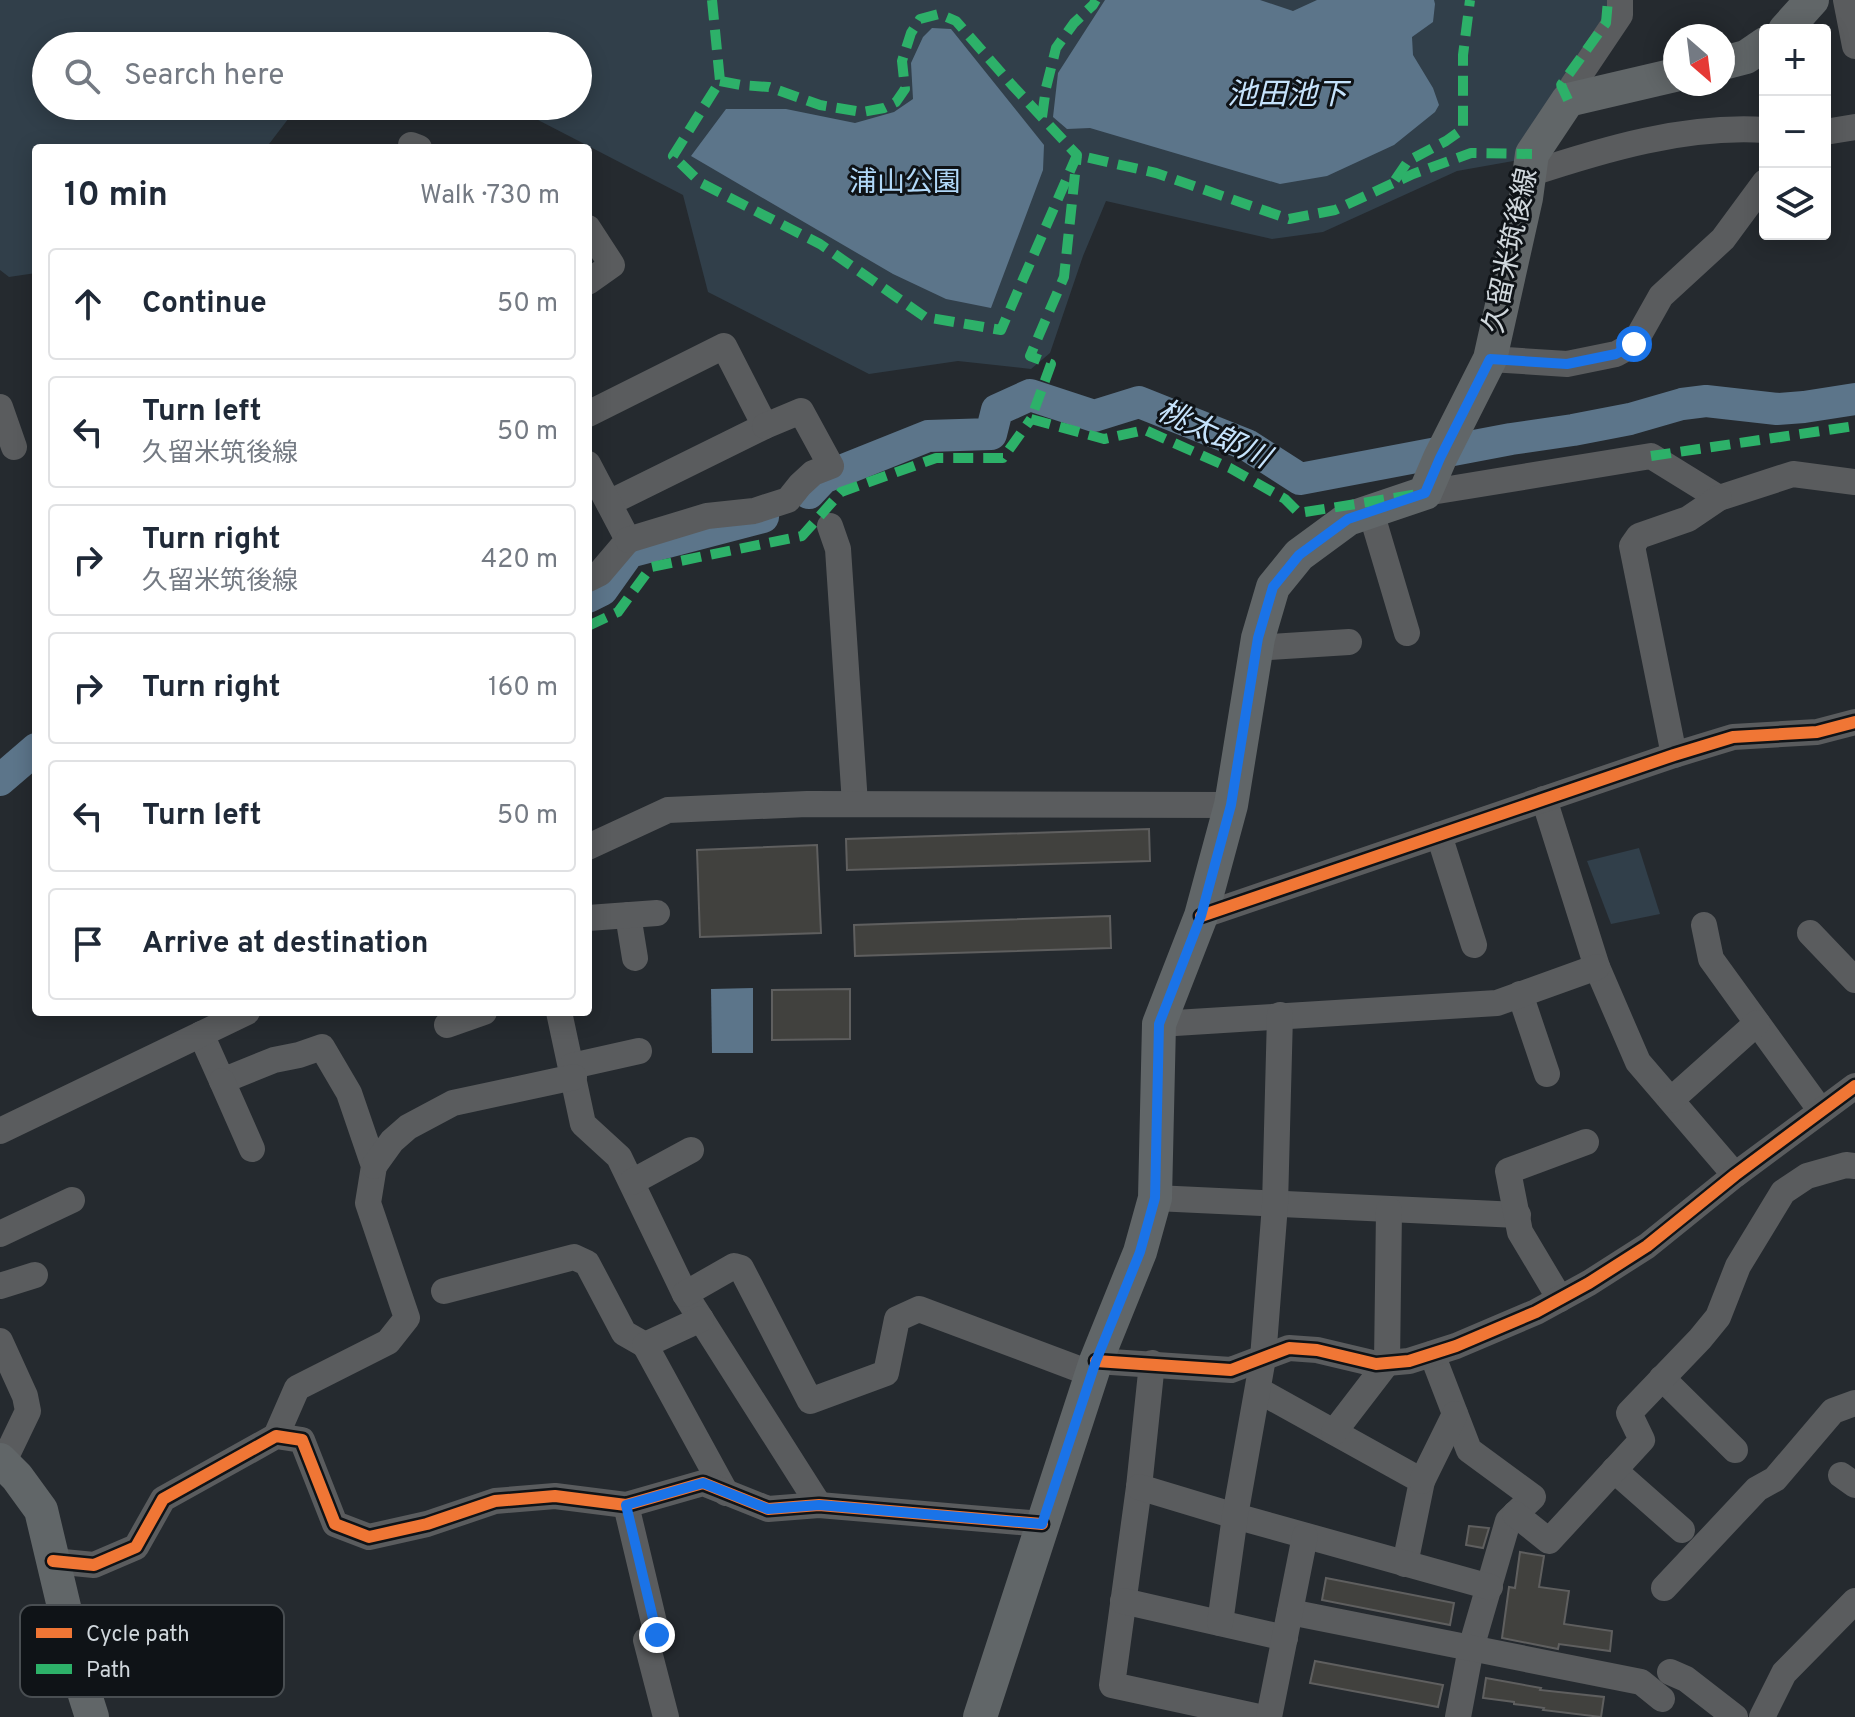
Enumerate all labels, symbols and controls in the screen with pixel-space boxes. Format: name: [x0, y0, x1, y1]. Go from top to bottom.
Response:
north arrow: [1663, 24, 1735, 96]
map controls: [1759, 24, 1831, 240]
button: +: [1759, 24, 1831, 96]
search box: [32, 32, 592, 120]
icon: search: [60, 54, 104, 98]
text: Search here: [124, 58, 284, 95]
water label: 池田池下: [1227, 78, 1352, 115]
button: −: [1759, 96, 1831, 168]
street label: 久留米筑後線: [1477, 165, 1547, 337]
park label: 浦山公園: [849, 166, 961, 202]
button: layers: [1759, 168, 1831, 240]
text: 10 min: [64, 175, 168, 218]
text: Walk · 730 m: [420, 180, 560, 213]
icon: ahead: [66, 282, 110, 326]
text: Continue: [142, 286, 267, 323]
text: 50 m: [497, 288, 558, 321]
route start: [1616, 326, 1652, 362]
text: Turn left: [142, 394, 262, 431]
water label: 桃太郎川: [1151, 394, 1278, 479]
icon: left: [66, 410, 110, 454]
text: 50 m: [497, 416, 558, 449]
text: 久留米筑後線: [142, 438, 298, 471]
text: Turn right: [142, 522, 280, 559]
icon: right: [66, 538, 110, 582]
text: 420 m: [481, 544, 558, 577]
text: 久留米筑後線: [142, 566, 298, 599]
icon: right: [66, 666, 110, 710]
text: Turn right: [142, 670, 280, 707]
text: 160 m: [488, 672, 558, 705]
icon: left: [66, 794, 110, 838]
text: Turn left: [142, 798, 262, 835]
text: 50 m: [497, 800, 558, 833]
icon: arrive: [66, 922, 110, 966]
text: Arrive at destination: [142, 926, 428, 963]
legend: [20, 1605, 284, 1697]
route end: [639, 1617, 675, 1653]
text: Cycle path: [86, 1622, 190, 1649]
text: Path: [86, 1658, 131, 1685]

